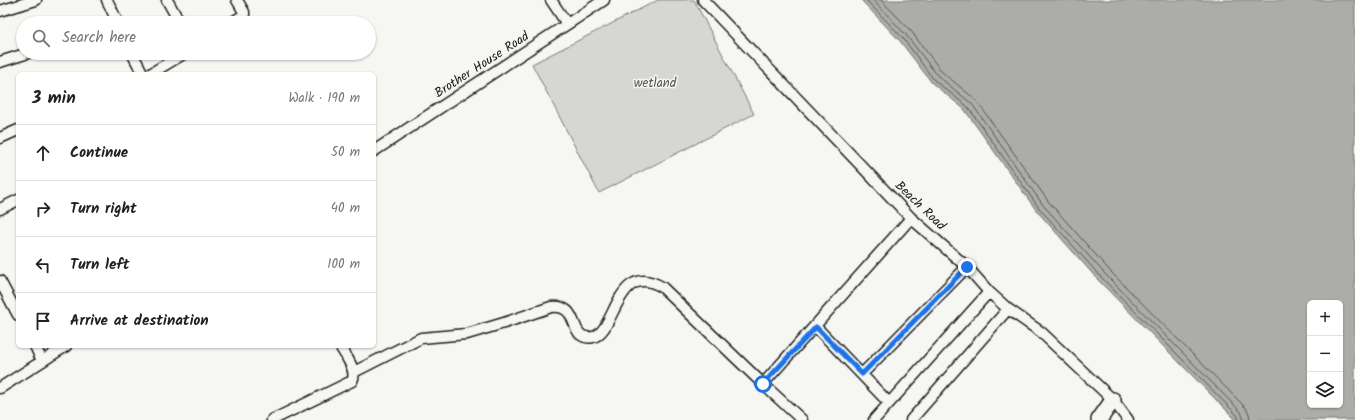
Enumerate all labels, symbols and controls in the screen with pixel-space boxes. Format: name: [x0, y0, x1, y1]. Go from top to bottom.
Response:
search box: [16, 16, 376, 60]
text: Search here: [62, 26, 136, 50]
street label: Brother House Road: [430, 26, 534, 104]
icon: search: [30, 27, 52, 49]
park label: wetland: [634, 73, 677, 94]
text: 3 min: [32, 85, 76, 112]
text: Walk · 190 m: [288, 88, 360, 109]
text: Continue: [70, 141, 128, 165]
icon: ahead: [32, 142, 54, 164]
text: 50 m: [331, 142, 360, 163]
street label: Beach Road: [890, 176, 951, 236]
text: Turn right: [70, 197, 137, 221]
icon: right: [32, 198, 54, 220]
text: 40 m: [331, 198, 360, 219]
text: Turn left: [70, 253, 130, 277]
icon: left: [32, 254, 54, 276]
text: 100 m: [327, 254, 360, 275]
route end: [958, 258, 976, 276]
map controls: [1307, 300, 1343, 408]
button: +: [1307, 300, 1343, 336]
text: Arrive at destination: [70, 309, 209, 333]
icon: arrive: [32, 310, 54, 332]
button: −: [1307, 336, 1343, 372]
button: layers: [1307, 372, 1343, 408]
route start: [754, 375, 772, 393]

